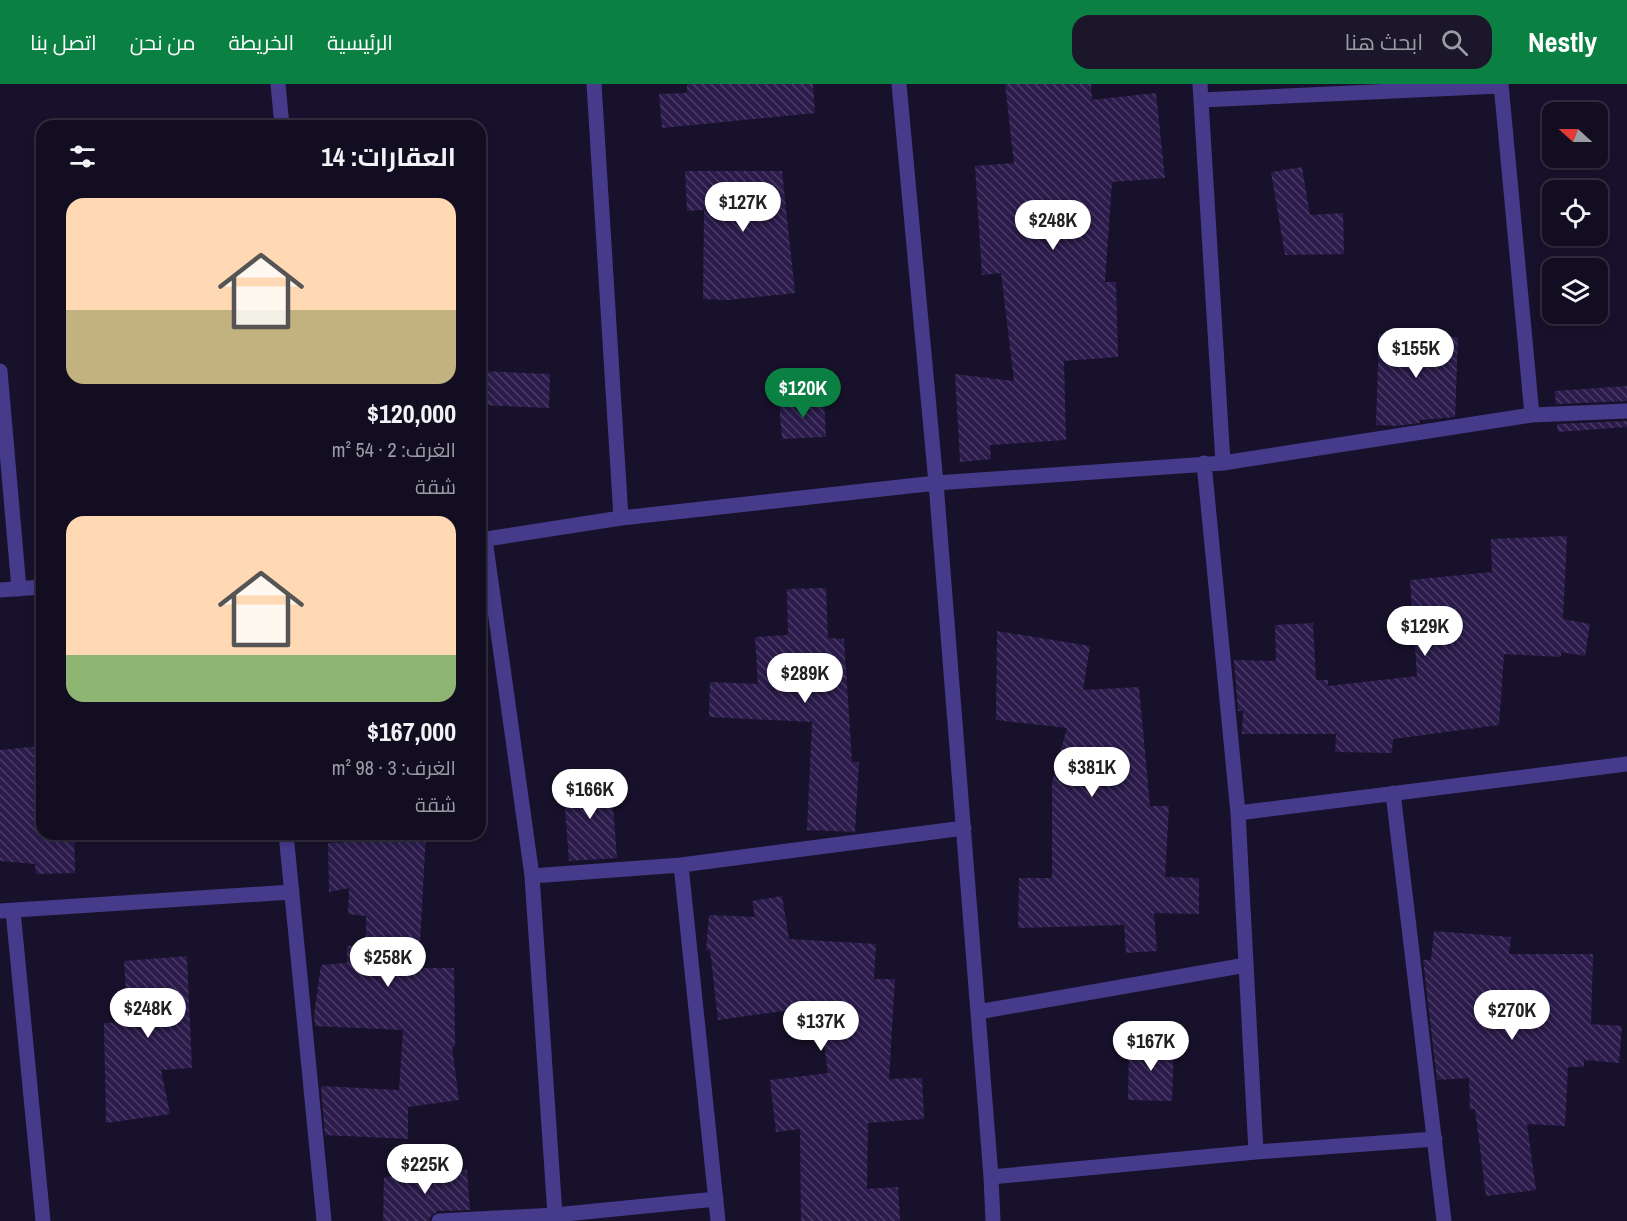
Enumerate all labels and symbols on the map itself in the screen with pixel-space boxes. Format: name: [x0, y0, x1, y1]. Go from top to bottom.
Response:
north arrow: [1542, 102, 1608, 168]
pin: $127K: [701, 182, 785, 233]
pin: $248K: [1011, 200, 1095, 251]
pin: $155K: [1374, 328, 1458, 379]
pin: $120K: [761, 368, 845, 419]
pin: $129K: [1383, 606, 1467, 657]
pin: $289K: [763, 653, 847, 704]
pin: $381K: [1050, 747, 1134, 798]
pin: $166K: [548, 769, 632, 820]
pin: $258K: [346, 937, 430, 988]
pin: $248K: [106, 988, 190, 1039]
pin: $270K: [1470, 990, 1554, 1041]
pin: $137K: [779, 1001, 863, 1052]
pin: $167K: [1109, 1021, 1193, 1072]
pin: $225K: [383, 1144, 467, 1195]

